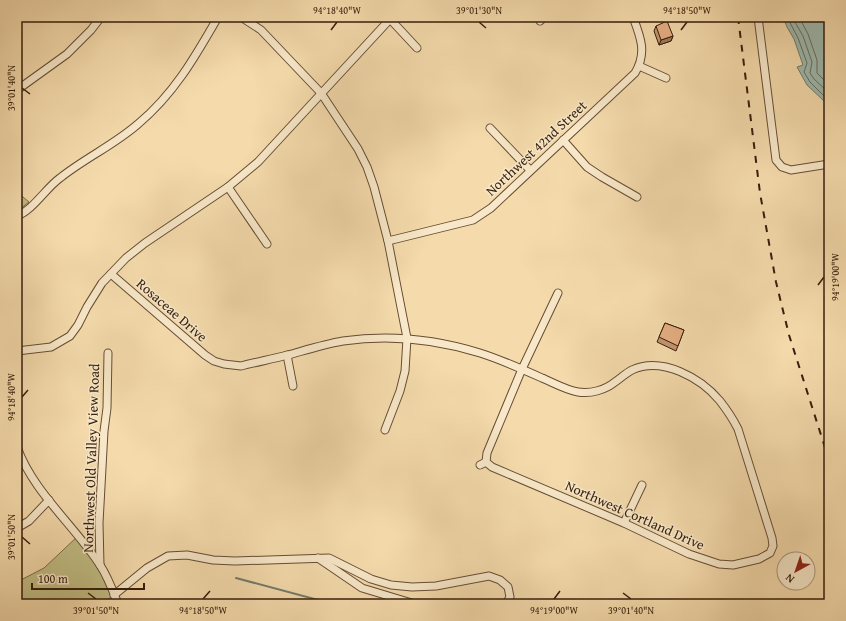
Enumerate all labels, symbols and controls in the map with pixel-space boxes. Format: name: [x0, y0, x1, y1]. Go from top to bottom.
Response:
text: 94°18'40"W: [313, 3, 361, 18]
text: 39°01'30"N: [456, 3, 502, 18]
text: 94°18'50"W: [663, 3, 711, 18]
text: 39°01'40"N: [4, 65, 19, 111]
street label: Northwest 42nd Street: [481, 96, 591, 200]
text: 94°19'00"W: [828, 253, 843, 301]
street label: Rosaceae Drive: [132, 274, 212, 347]
street label: Northwest Old Valley View Road: [78, 363, 104, 553]
text: 94°18'40"W: [4, 373, 19, 421]
street label: Northwest Cortland Drive: [562, 475, 708, 555]
text: 39°01'50"N: [4, 514, 19, 560]
north arrow: [776, 551, 816, 591]
scale bar: [32, 565, 144, 591]
text: 100 m: [38, 570, 68, 587]
text: N: [781, 570, 798, 587]
text: 39°01'50"N: [73, 603, 119, 618]
text: 94°18'50"W: [179, 603, 227, 618]
text: 94°19'00"W: [530, 603, 578, 618]
text: 39°01'40"N: [608, 603, 654, 618]

